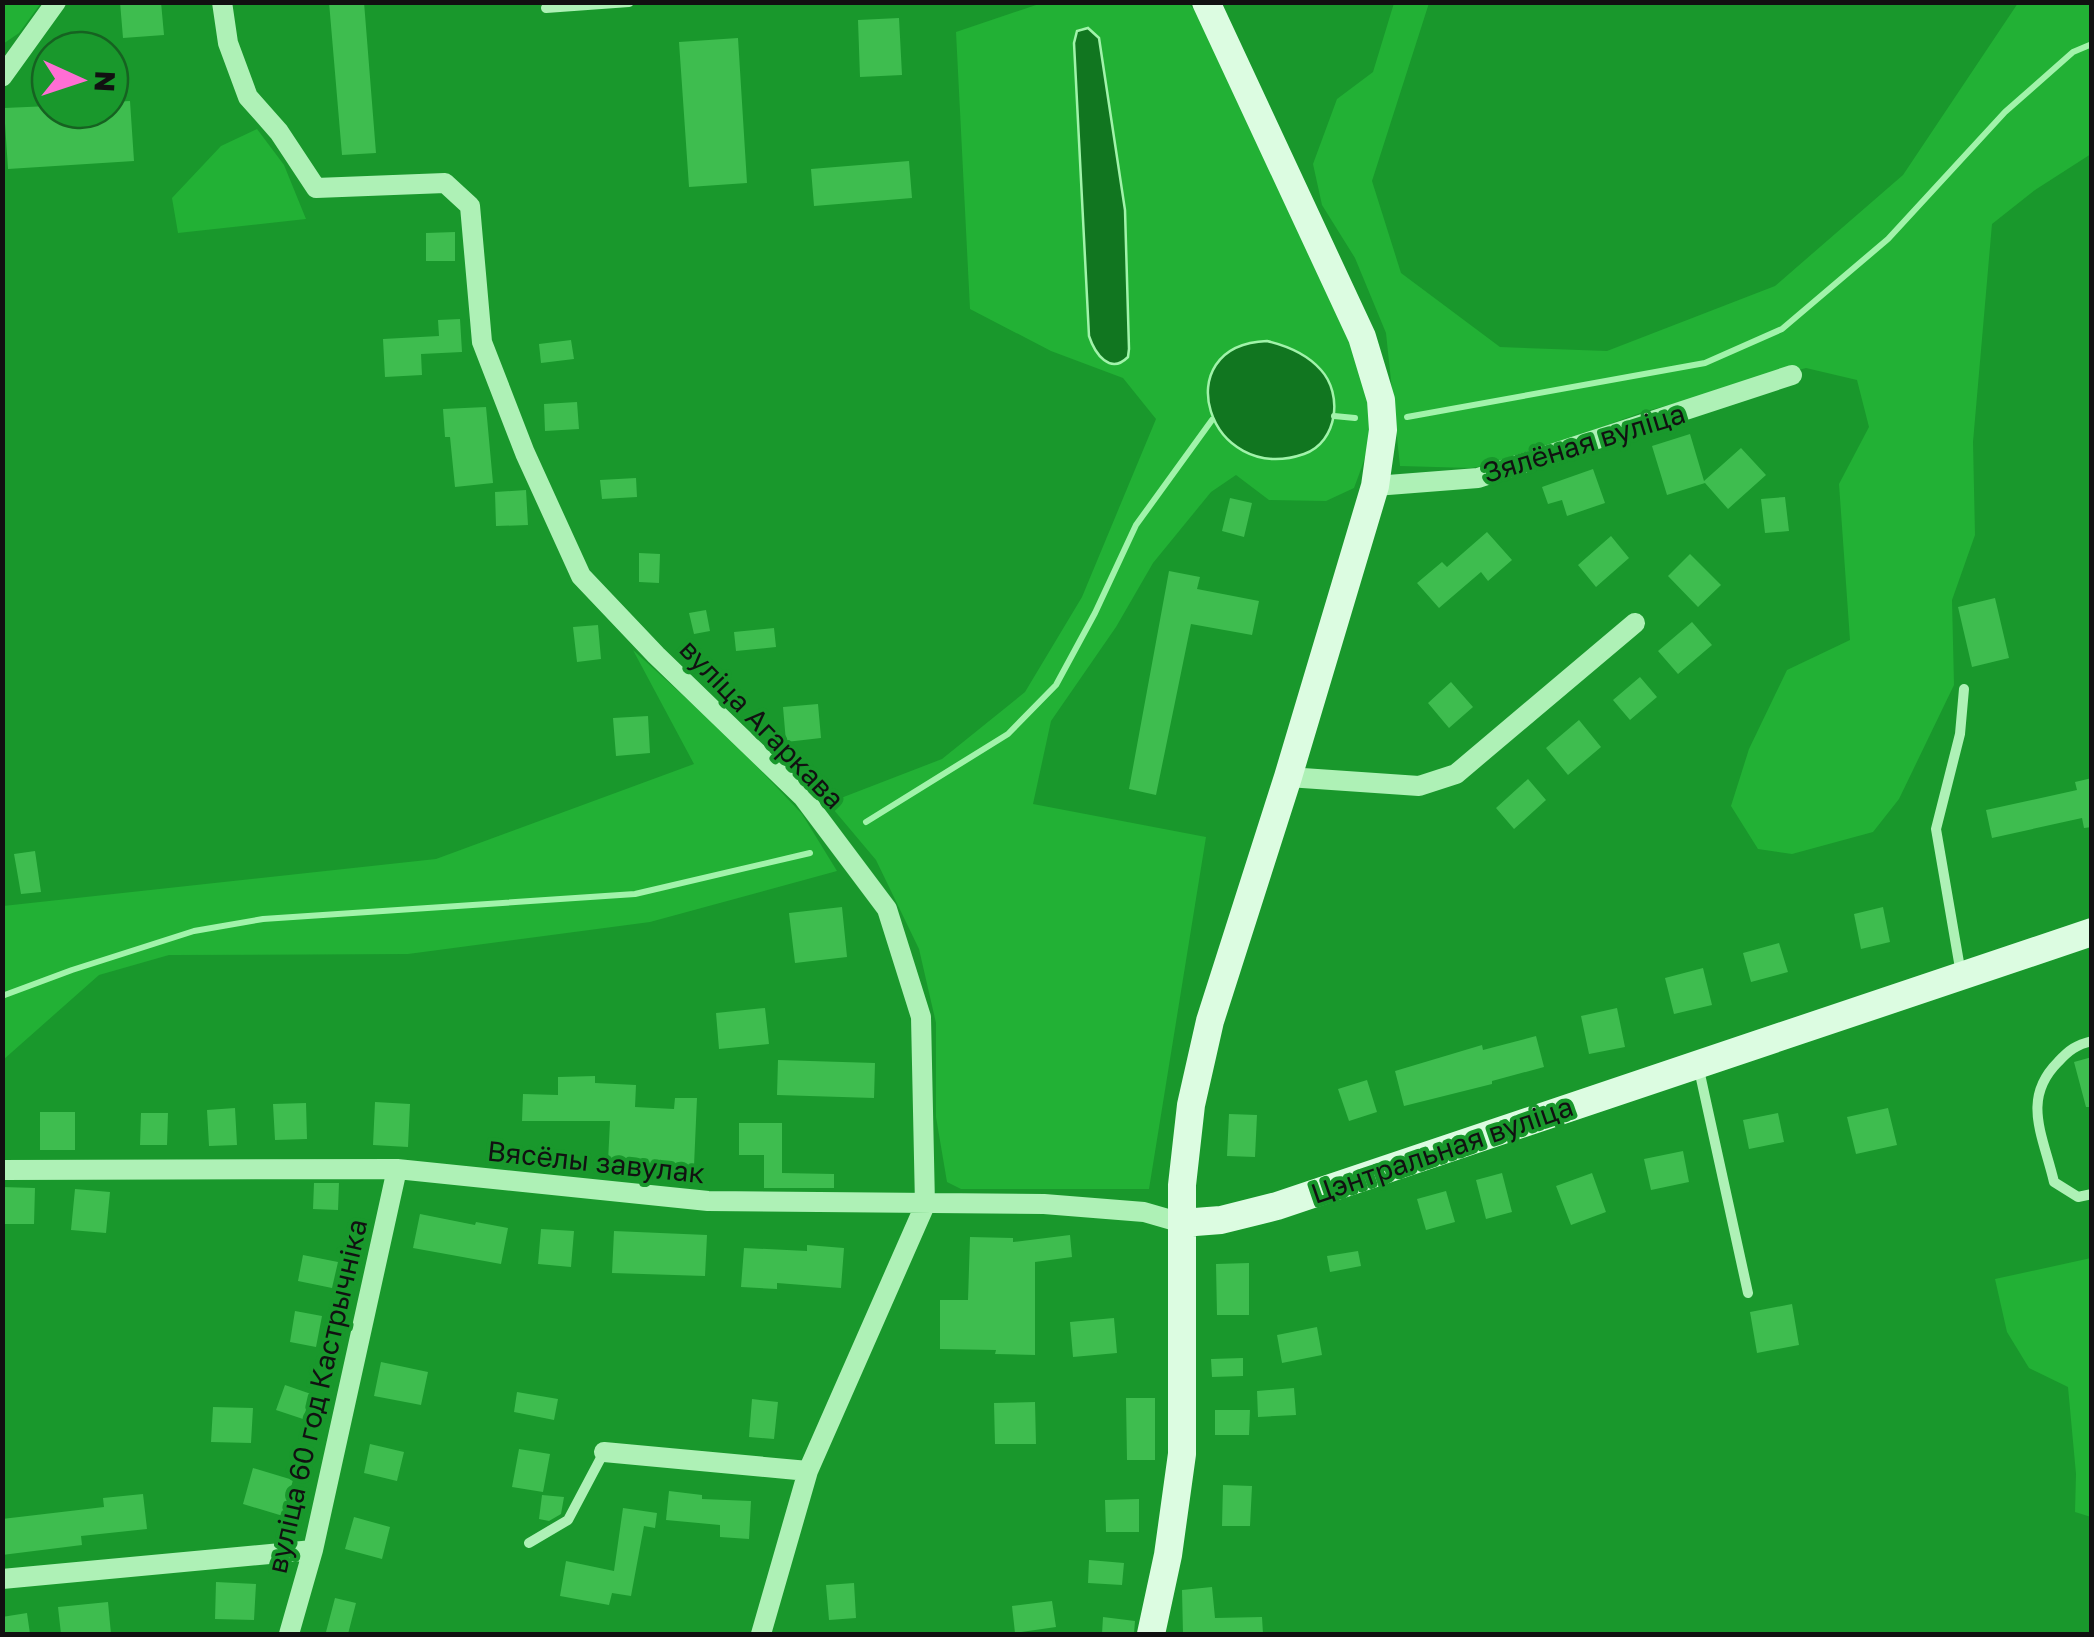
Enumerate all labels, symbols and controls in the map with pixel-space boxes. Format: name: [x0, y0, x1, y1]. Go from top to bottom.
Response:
north arrow: [30, 30, 130, 130]
text: N: [88, 70, 122, 93]
street label: Зялёная вуліца: [1479, 396, 1689, 489]
street label: вуліца Агаркава: [673, 632, 851, 815]
street label: Цэнтральная вуліца: [1307, 1089, 1577, 1210]
street label: Вясёлы завулак: [486, 1134, 707, 1189]
street label: вуліца 60 год Кастрычніка: [260, 1216, 373, 1576]

